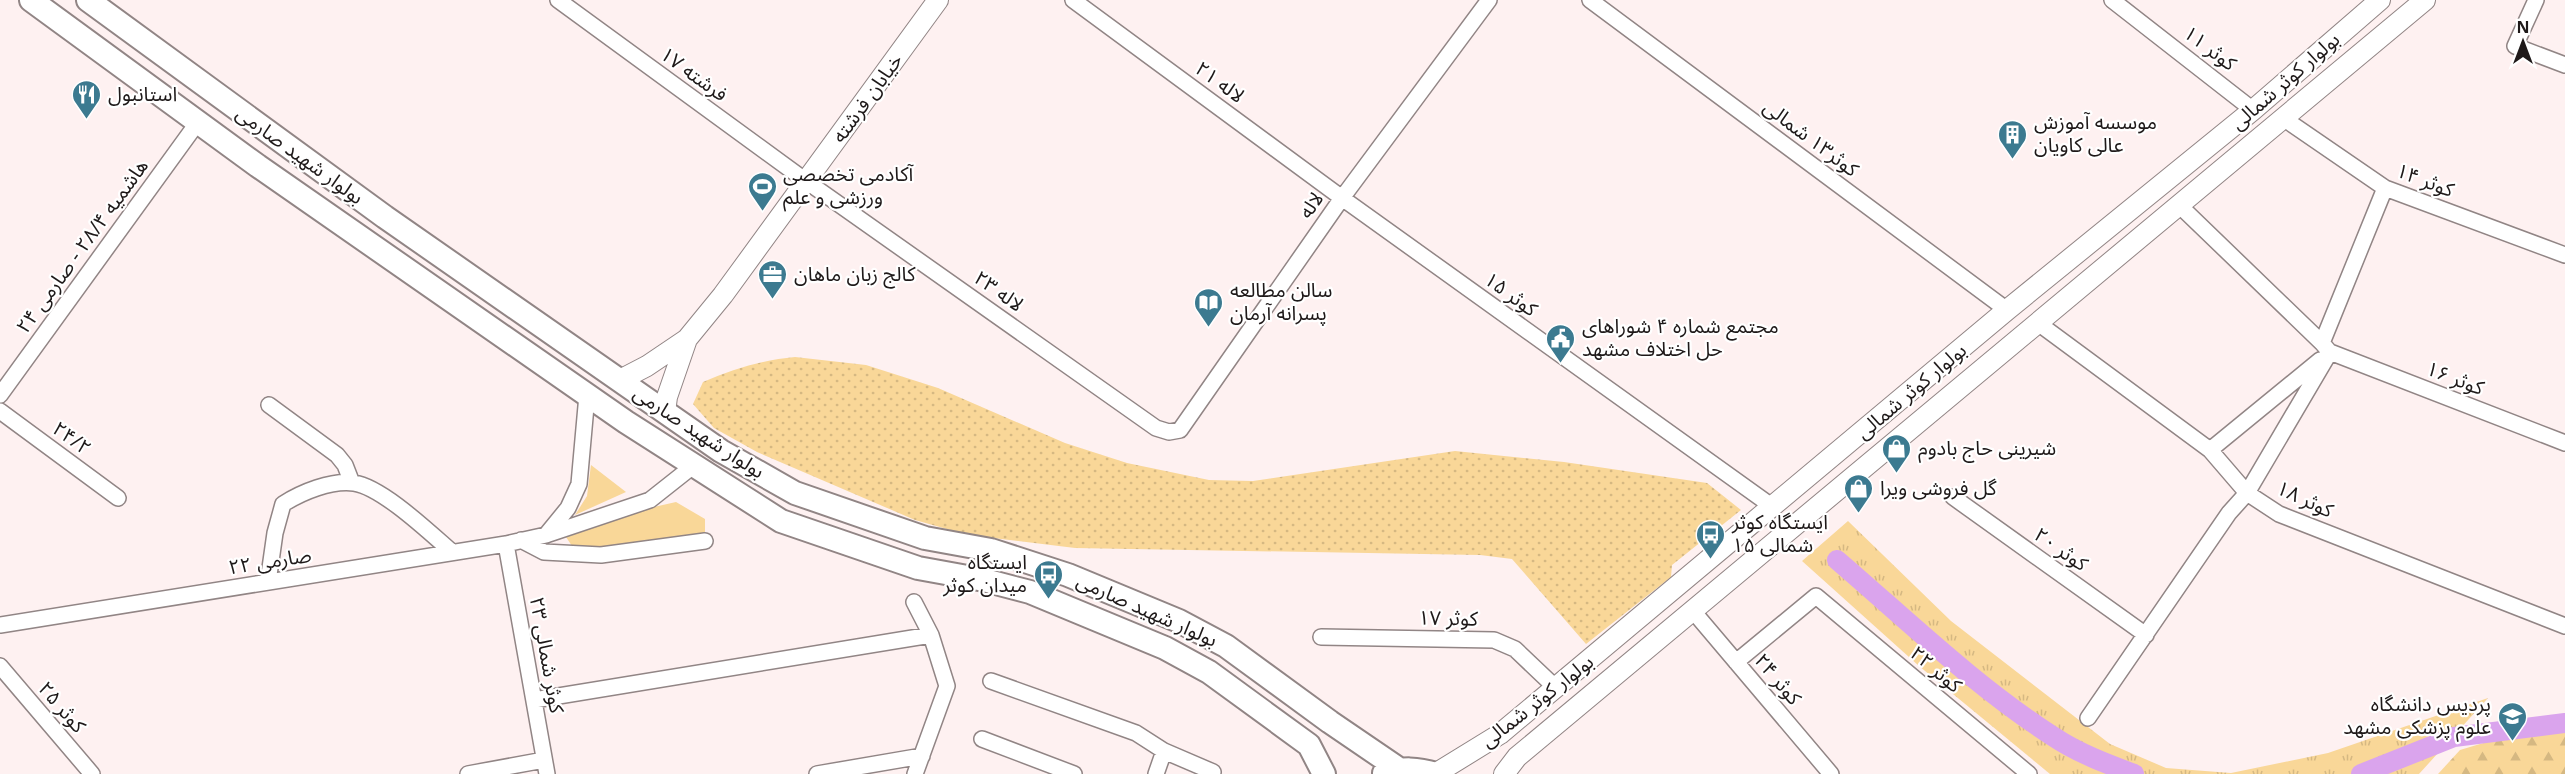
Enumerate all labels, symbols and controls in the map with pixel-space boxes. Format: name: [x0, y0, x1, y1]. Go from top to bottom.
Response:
north arrow: [2493, 12, 2553, 72]
text: N: [2516, 16, 2530, 38]
street label: کوثر ۱۱: [2178, 19, 2243, 77]
street label: بولوار کوثر شمالی: [2224, 26, 2345, 136]
street label: فرشته ۱۷: [655, 40, 734, 107]
street label: خیابان فرشته: [825, 48, 908, 148]
street label: لاله ۲۱: [1190, 55, 1250, 109]
restaurant icon: استانبول: [71, 78, 103, 120]
place label: استانبول: [108, 80, 177, 107]
street label: کوثر۱۳ شمالی: [1758, 93, 1865, 183]
street label: بولوار شهید صارمی: [231, 99, 370, 210]
place label: موسسه آموزش عالی کاویان: [2034, 108, 2157, 158]
building icon: موسسه آموزش عالی کاویان: [1997, 118, 2029, 160]
street label: هاشمیه ۲۸/۴ - صارمی ۲۴: [9, 153, 154, 338]
street label: کوثر ۱۴: [2392, 156, 2459, 203]
place label: آکادمی تخصصی ورزشی و علم: [783, 160, 914, 212]
sports icon: آکادمی تخصصی ورزشی و علم: [746, 170, 778, 212]
street label: لاله: [1292, 186, 1329, 223]
office icon: کالج زبان ماهان: [757, 258, 789, 300]
place label: کالج زبان ماهان: [794, 260, 916, 289]
street label: لاله ۲۳: [969, 264, 1029, 317]
street label: کوثر ۱۵: [1479, 265, 1544, 322]
place label: سالن مطالعه پسرانه آرمان: [1230, 276, 1332, 326]
library icon: سالن مطالعه پسرانه آرمان: [1193, 286, 1225, 328]
place label: مجتمع شماره ۴ شوراهای حل اختلاف مشهد: [1582, 312, 1779, 362]
public building icon: مجتمع شماره ۴ شوراهای حل اختلاف مشهد: [1545, 322, 1577, 364]
street label: بولوار کوثر شمالی: [1850, 336, 1972, 445]
street label: کوثر ۱۶: [2422, 354, 2489, 401]
street label: بولوار شهید صارمی: [628, 379, 770, 484]
street label: ۲۴/۲: [48, 414, 97, 461]
shop icon: شیرینی حاج بادوم: [1881, 432, 1913, 474]
place label: شیرینی حاج بادوم: [1918, 434, 2056, 463]
shop icon: گل فروشی ویرا: [1843, 472, 1875, 514]
place label: گل فروشی ویرا: [1880, 474, 1997, 501]
street label: کوثر ۱۸: [2272, 474, 2339, 524]
place label: ایستگاه کوثر شمالی ۱۵: [1731, 508, 1828, 558]
bus stop icon: ایستگاه کوثر شمالی ۱۵: [1695, 518, 1727, 560]
street label: کوثر ۲۰: [2029, 520, 2094, 577]
street label: صارمی ۲۲: [226, 541, 313, 580]
place label: ایستگاه میدان کوثر: [942, 548, 1027, 598]
bus stop icon: ایستگاه میدان کوثر: [1032, 558, 1064, 600]
street label: بولوار شهید صارمی: [1073, 566, 1222, 653]
street label: کوثر شمالی ۲۳: [524, 595, 571, 716]
street label: کوثر ۱۷: [1418, 603, 1479, 632]
street label: کوثر ۲۲: [1905, 639, 1968, 699]
street label: کوثر ۲۴: [1749, 647, 1808, 711]
street label: بولوار کوثر شمالی: [1475, 648, 1599, 753]
street label: کوثر ۲۵: [33, 675, 93, 739]
place label: پردیس دانشگاه علوم پزشکی مشهد: [2343, 690, 2491, 742]
school or university icon: پردیس دانشگاه علوم پزشکی مشهد: [2496, 700, 2528, 742]

